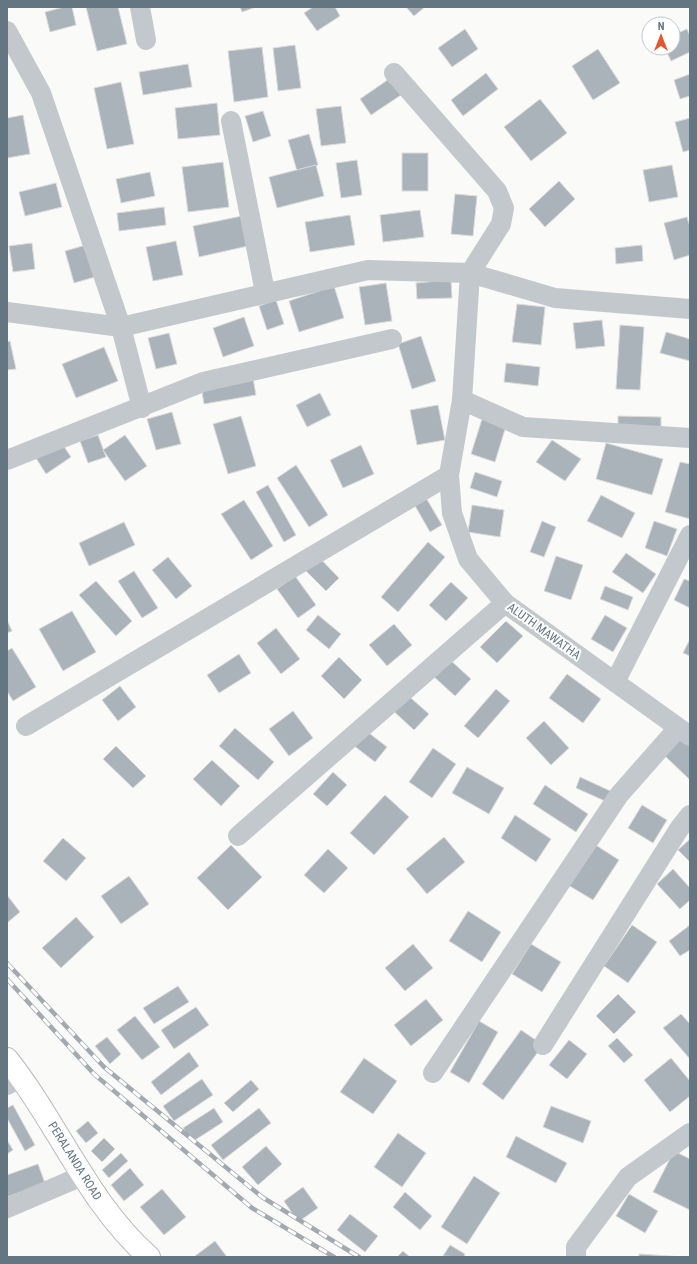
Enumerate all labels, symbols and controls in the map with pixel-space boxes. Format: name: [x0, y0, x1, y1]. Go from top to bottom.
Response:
north arrow: [641, 16, 681, 56]
text: N: [658, 20, 665, 33]
street label: ALUTH MAWATHA: [505, 600, 583, 662]
street label: PERALANDA ROAD: [45, 1119, 105, 1203]

